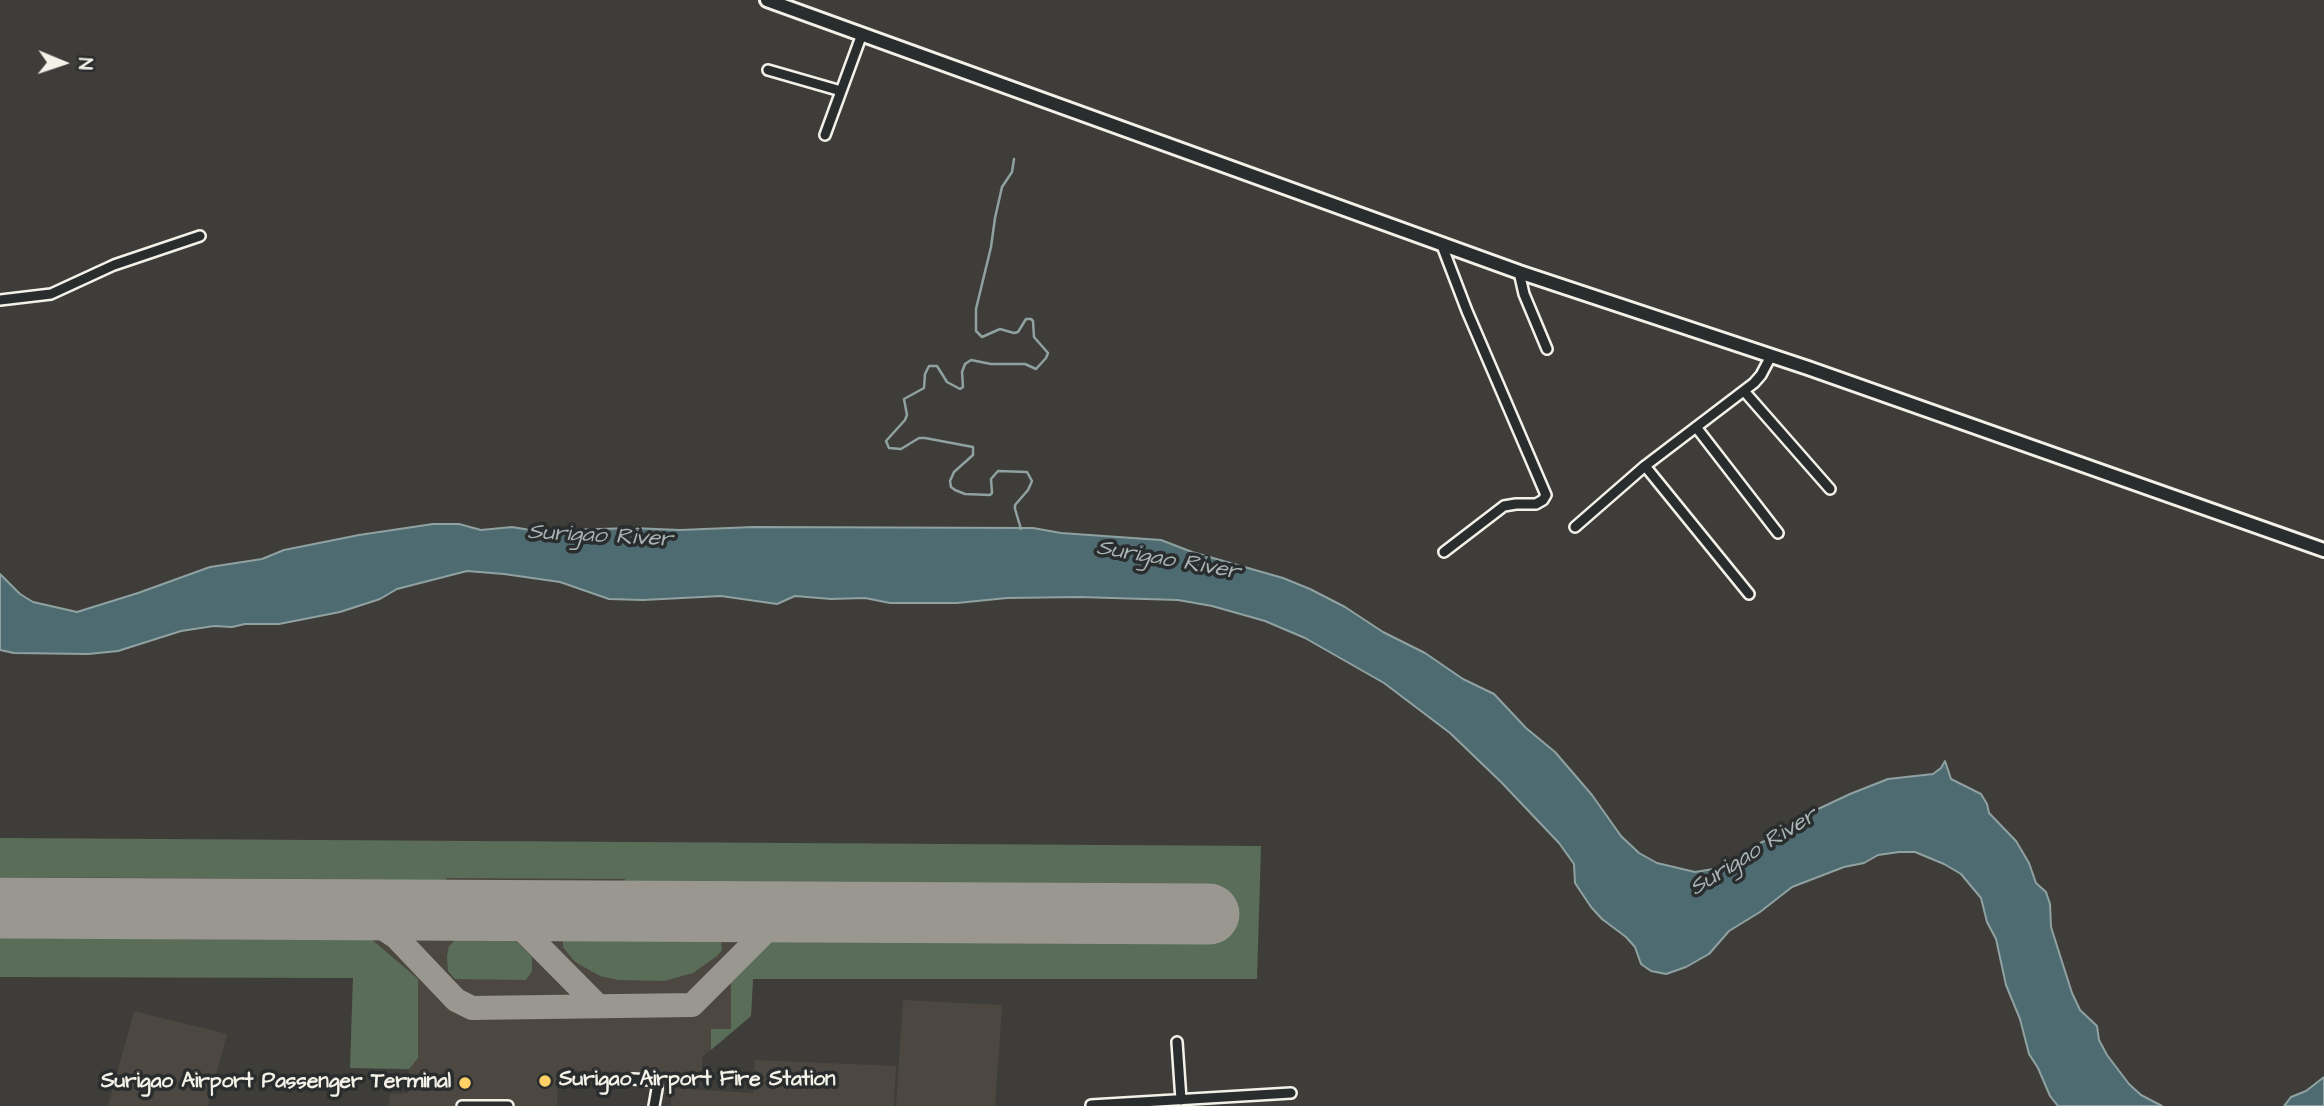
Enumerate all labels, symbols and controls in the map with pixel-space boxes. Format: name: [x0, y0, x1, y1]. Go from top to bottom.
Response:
north arrow: [28, 28, 98, 98]
text: N: [71, 57, 98, 70]
water label: Surigao River: [527, 519, 673, 555]
water label: Surigao River: [1094, 535, 1242, 587]
water label: Surigao River: [1685, 803, 1823, 903]
place label: Surigao Airport Fire Station: [559, 1068, 836, 1094]
place label: Surigao Airport Passenger Terminal: [101, 1070, 451, 1096]
marker: Surigao Airport Fire Station: [537, 1073, 553, 1089]
marker: Surigao Airport Passenger Terminal: [457, 1075, 473, 1091]

